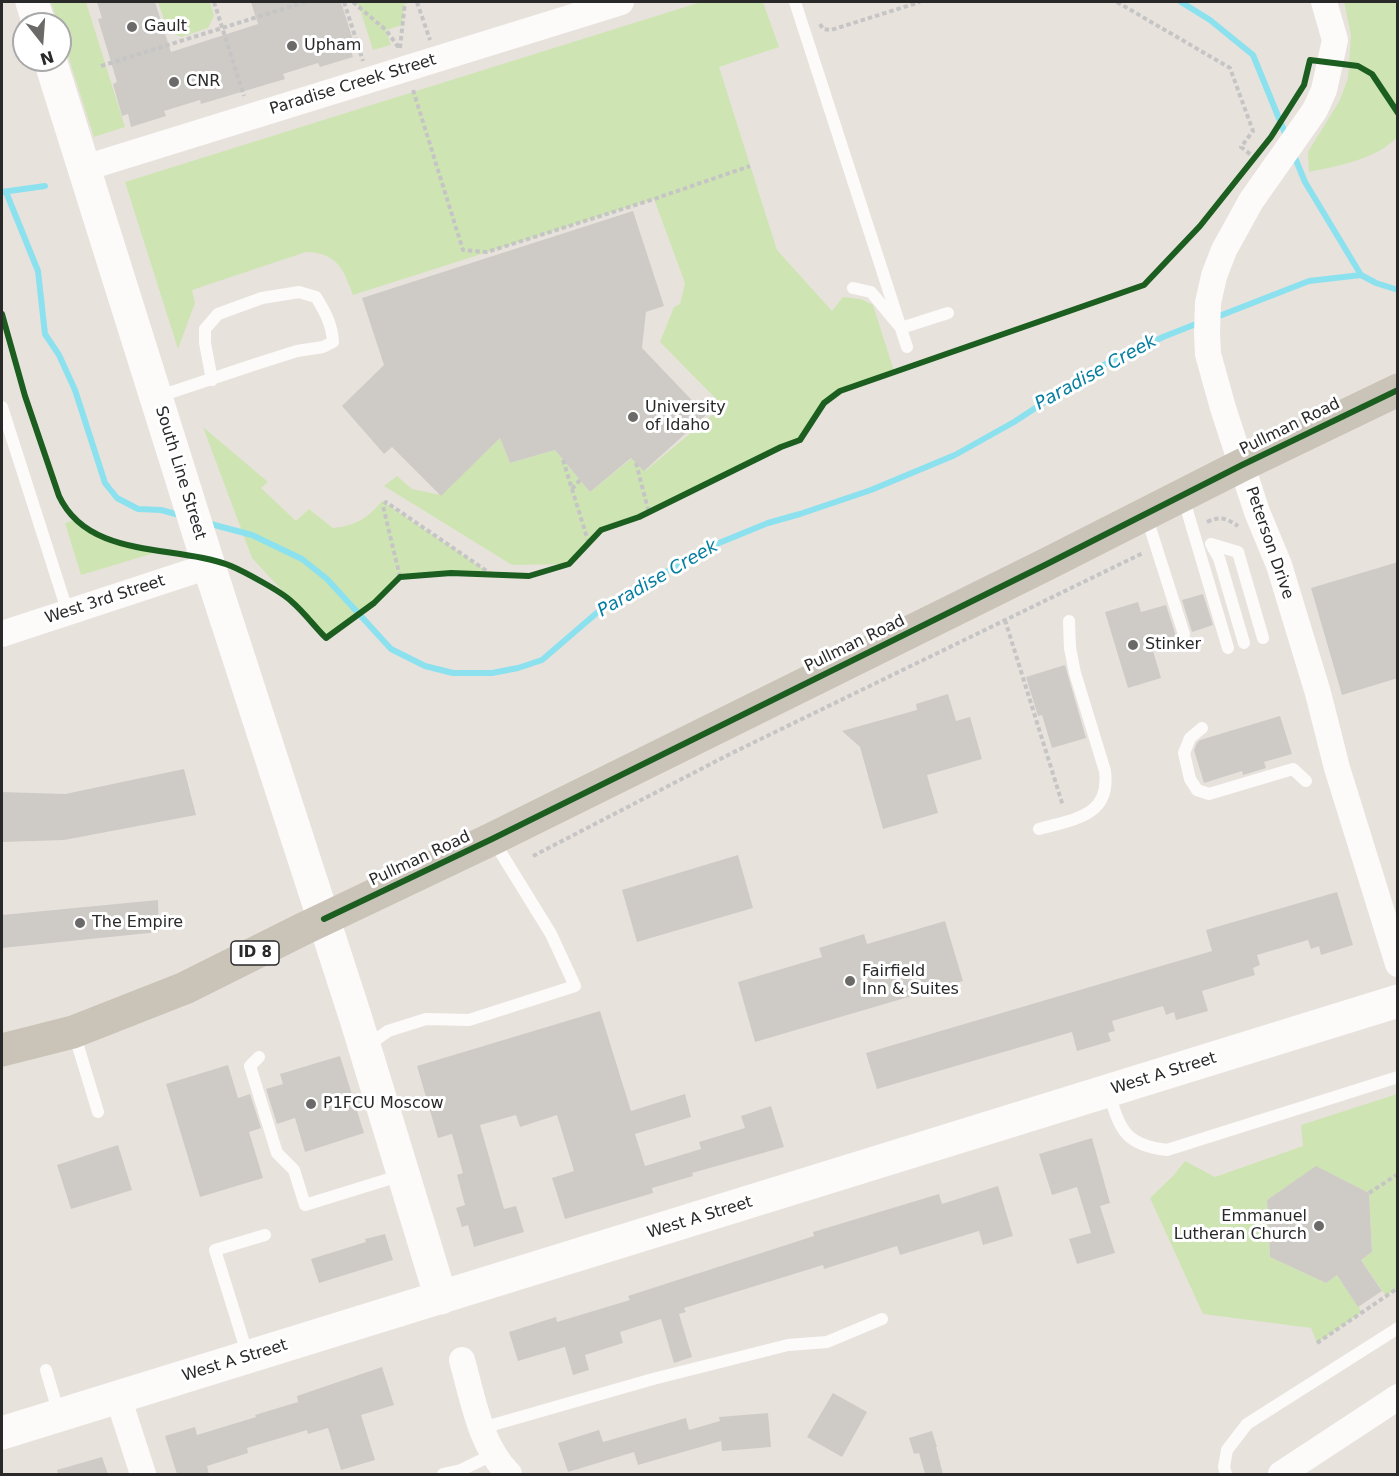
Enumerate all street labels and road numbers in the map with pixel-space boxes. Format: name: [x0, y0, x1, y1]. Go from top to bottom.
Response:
street label: Paradise Creek Street: [267, 51, 439, 119]
street label: Pullman Road: [1237, 394, 1343, 460]
street label: South Line Street: [151, 404, 209, 542]
street label: Peterson Drive: [1241, 484, 1297, 602]
street label: West 3rd Street: [43, 572, 167, 628]
street label: Pullman Road: [802, 611, 908, 677]
street label: Pullman Road: [366, 827, 474, 891]
road number: ID 8: [231, 941, 279, 965]
street label: West A Street: [1109, 1049, 1219, 1099]
street label: West A Street: [645, 1193, 755, 1243]
street label: West A Street: [180, 1336, 290, 1386]

